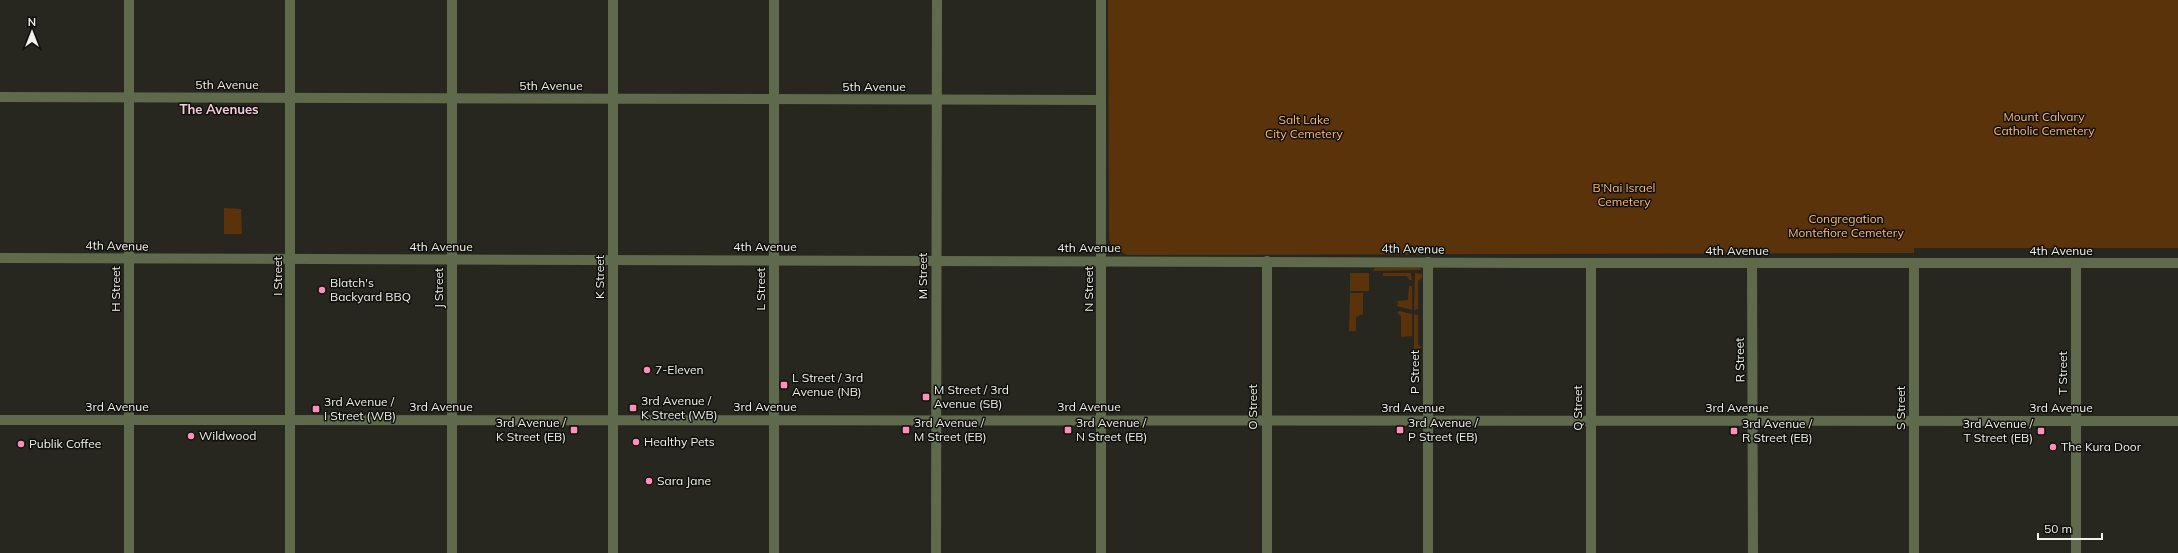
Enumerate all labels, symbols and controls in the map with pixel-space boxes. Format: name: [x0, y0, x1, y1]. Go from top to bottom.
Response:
north arrow: [12, 12, 52, 52]
text: N: [28, 15, 36, 29]
street label: 5th Avenue: [195, 77, 259, 92]
street label: 5th Avenue: [519, 78, 583, 93]
street label: 5th Avenue: [842, 79, 906, 94]
district label: The Avenues: [179, 101, 259, 117]
park label: Mount Calvary Catholic Cemetery: [1993, 109, 2095, 138]
park label: Salt Lake City Cemetery: [1265, 112, 1344, 141]
park label: B'Nai Israel Cemetery: [1593, 180, 1655, 209]
park label: Congregation Montefiore Cemetery: [1788, 211, 1904, 240]
street label: 4th Avenue: [85, 237, 149, 254]
street label: 4th Avenue: [409, 239, 473, 254]
street label: 4th Avenue: [733, 239, 797, 254]
street label: 4th Avenue: [1057, 240, 1121, 255]
street label: 4th Avenue: [1381, 240, 1445, 257]
street label: 4th Avenue: [1705, 243, 1769, 258]
street label: 4th Avenue: [2029, 243, 2093, 258]
street label: M Street: [915, 253, 930, 299]
street label: K Street: [592, 255, 607, 299]
street label: I Street: [270, 256, 285, 296]
street label: H Street: [108, 266, 123, 312]
street label: N Street: [1081, 266, 1096, 312]
street label: J Street: [431, 268, 446, 308]
street label: L Street: [753, 268, 768, 310]
place label: Blatch's Backyard BBQ: [330, 275, 411, 304]
marker: Blatch's Backyard BBQ: [317, 285, 327, 295]
street label: R Street: [1732, 338, 1747, 382]
street label: P Street: [1407, 350, 1422, 394]
street label: T Street: [2055, 351, 2070, 395]
place label: 7-Eleven: [655, 362, 704, 377]
marker: 7-Eleven: [642, 365, 652, 375]
place label: L Street / 3rd Avenue (NB): [792, 370, 863, 399]
marker: L Street / 3rd Avenue (NB): [779, 380, 789, 390]
place label: M Street / 3rd Avenue (SB): [934, 382, 1009, 411]
street label: O Street: [1245, 384, 1260, 430]
street label: Q Street: [1570, 385, 1585, 431]
street label: S Street: [1893, 386, 1908, 430]
marker: M Street / 3rd Avenue (SB): [921, 392, 931, 402]
place label: 3rd Avenue / K Street (WB): [641, 393, 718, 422]
place label: 3rd Avenue / I Street (WB): [324, 394, 396, 423]
street label: 3rd Avenue: [85, 399, 149, 414]
street label: 3rd Avenue: [409, 399, 473, 414]
street label: 3rd Avenue: [733, 399, 797, 414]
street label: 3rd Avenue: [1057, 399, 1121, 414]
street label: 3rd Avenue: [1381, 400, 1445, 415]
street label: 3rd Avenue: [1705, 400, 1769, 415]
street label: 3rd Avenue: [2029, 400, 2093, 415]
marker: 3rd Avenue / K Street (WB): [628, 403, 638, 413]
marker: 3rd Avenue / I Street (WB): [311, 404, 321, 414]
place label: 3rd Avenue / K Street (EB): [496, 415, 567, 444]
place label: 3rd Avenue / M Street (EB): [914, 415, 987, 444]
place label: 3rd Avenue / N Street (EB): [1076, 415, 1147, 444]
place label: 3rd Avenue / P Street (EB): [1408, 415, 1479, 444]
place label: 3rd Avenue / R Street (EB): [1742, 416, 1813, 445]
place label: 3rd Avenue / T Street (EB): [1963, 416, 2034, 445]
marker: 3rd Avenue / K Street (EB): [569, 425, 579, 435]
marker: 3rd Avenue / M Street (EB): [901, 425, 911, 435]
marker: 3rd Avenue / N Street (EB): [1063, 425, 1073, 435]
marker: 3rd Avenue / P Street (EB): [1395, 425, 1405, 435]
marker: 3rd Avenue / R Street (EB): [1729, 426, 1739, 436]
marker: 3rd Avenue / T Street (EB): [2036, 426, 2046, 436]
place label: Wildwood: [199, 428, 257, 443]
marker: Wildwood: [186, 431, 196, 441]
place label: Healthy Pets: [644, 434, 715, 449]
place label: Publik Coffee: [29, 436, 101, 451]
marker: Healthy Pets: [631, 437, 641, 447]
marker: Publik Coffee: [16, 439, 26, 449]
place label: The Kura Door: [2061, 439, 2142, 454]
marker: The Kura Door: [2048, 442, 2058, 452]
place label: Sara Jane: [657, 473, 711, 488]
marker: Sara Jane: [644, 476, 654, 486]
scale bar: [2038, 515, 2102, 541]
text: 50 m: [2044, 521, 2072, 536]

